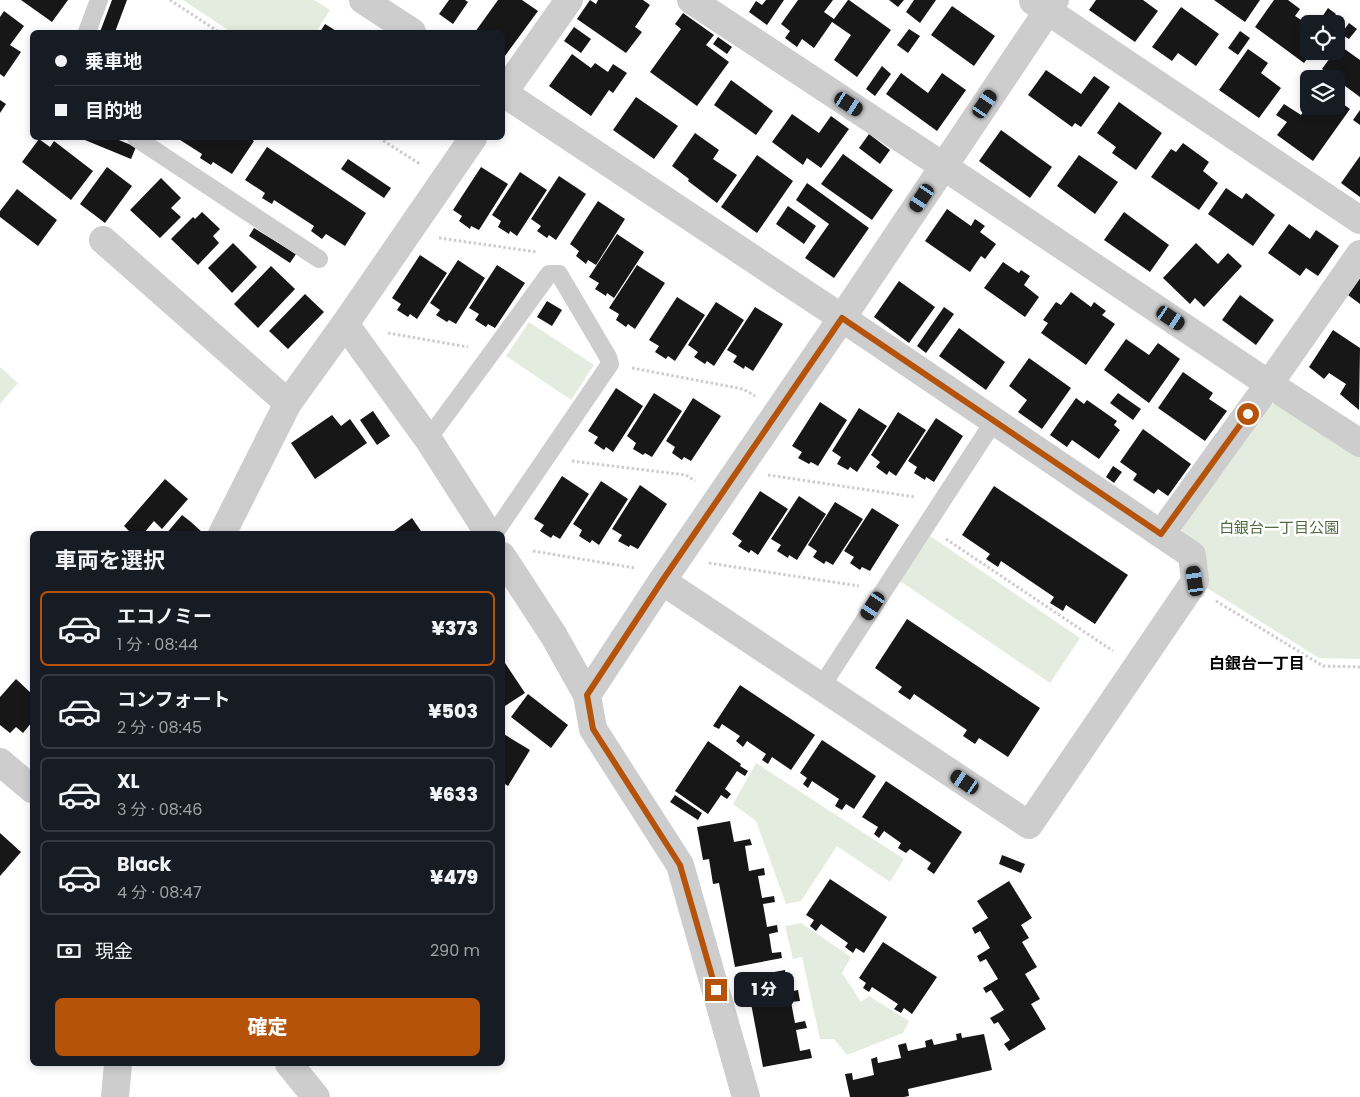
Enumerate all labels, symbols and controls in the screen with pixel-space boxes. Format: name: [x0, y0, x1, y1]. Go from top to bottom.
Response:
map controls: [1300, 15, 1345, 115]
button: locate: [1300, 15, 1345, 60]
text: 乗車地: [85, 48, 142, 75]
button: layers: [1300, 70, 1345, 115]
car: [970, 87, 999, 121]
car: [832, 90, 865, 118]
text: 目的地: [85, 97, 142, 124]
car: [907, 181, 936, 215]
car: [1154, 303, 1187, 333]
route start: [1237, 403, 1259, 425]
park label: 白銀台一丁目公園: [1219, 517, 1339, 538]
text: 車両を選択: [55, 545, 165, 576]
car: [1185, 565, 1204, 597]
car: [858, 589, 887, 623]
text: エコノミー: [117, 603, 212, 630]
icon: car: [57, 606, 102, 651]
text: ¥373: [432, 615, 478, 642]
text: 1 分 · 08:44: [117, 633, 198, 656]
district label: 白銀台一丁目: [1209, 652, 1305, 675]
text: コンフォート: [117, 686, 230, 713]
icon: car: [57, 689, 102, 734]
text: ¥503: [428, 698, 478, 725]
text: 2 分 · 08:45: [117, 716, 202, 739]
car: [948, 767, 981, 797]
text: XL: [117, 768, 140, 795]
icon: car: [57, 772, 102, 817]
text: ¥633: [429, 781, 478, 808]
text: 3 分 · 08:46: [117, 798, 202, 821]
text: Black: [117, 851, 171, 878]
icon: car: [57, 855, 102, 900]
text: ¥479: [430, 864, 478, 891]
text: 4 分 · 08:47: [117, 881, 202, 904]
icon: cash: [55, 937, 83, 965]
text: 現金: [95, 938, 133, 965]
text: 290 m: [430, 939, 480, 962]
callout: 1 分: [734, 972, 794, 1008]
text: 1 分: [751, 978, 777, 1001]
route end: [705, 979, 727, 1001]
button: 確定: [55, 998, 480, 1056]

